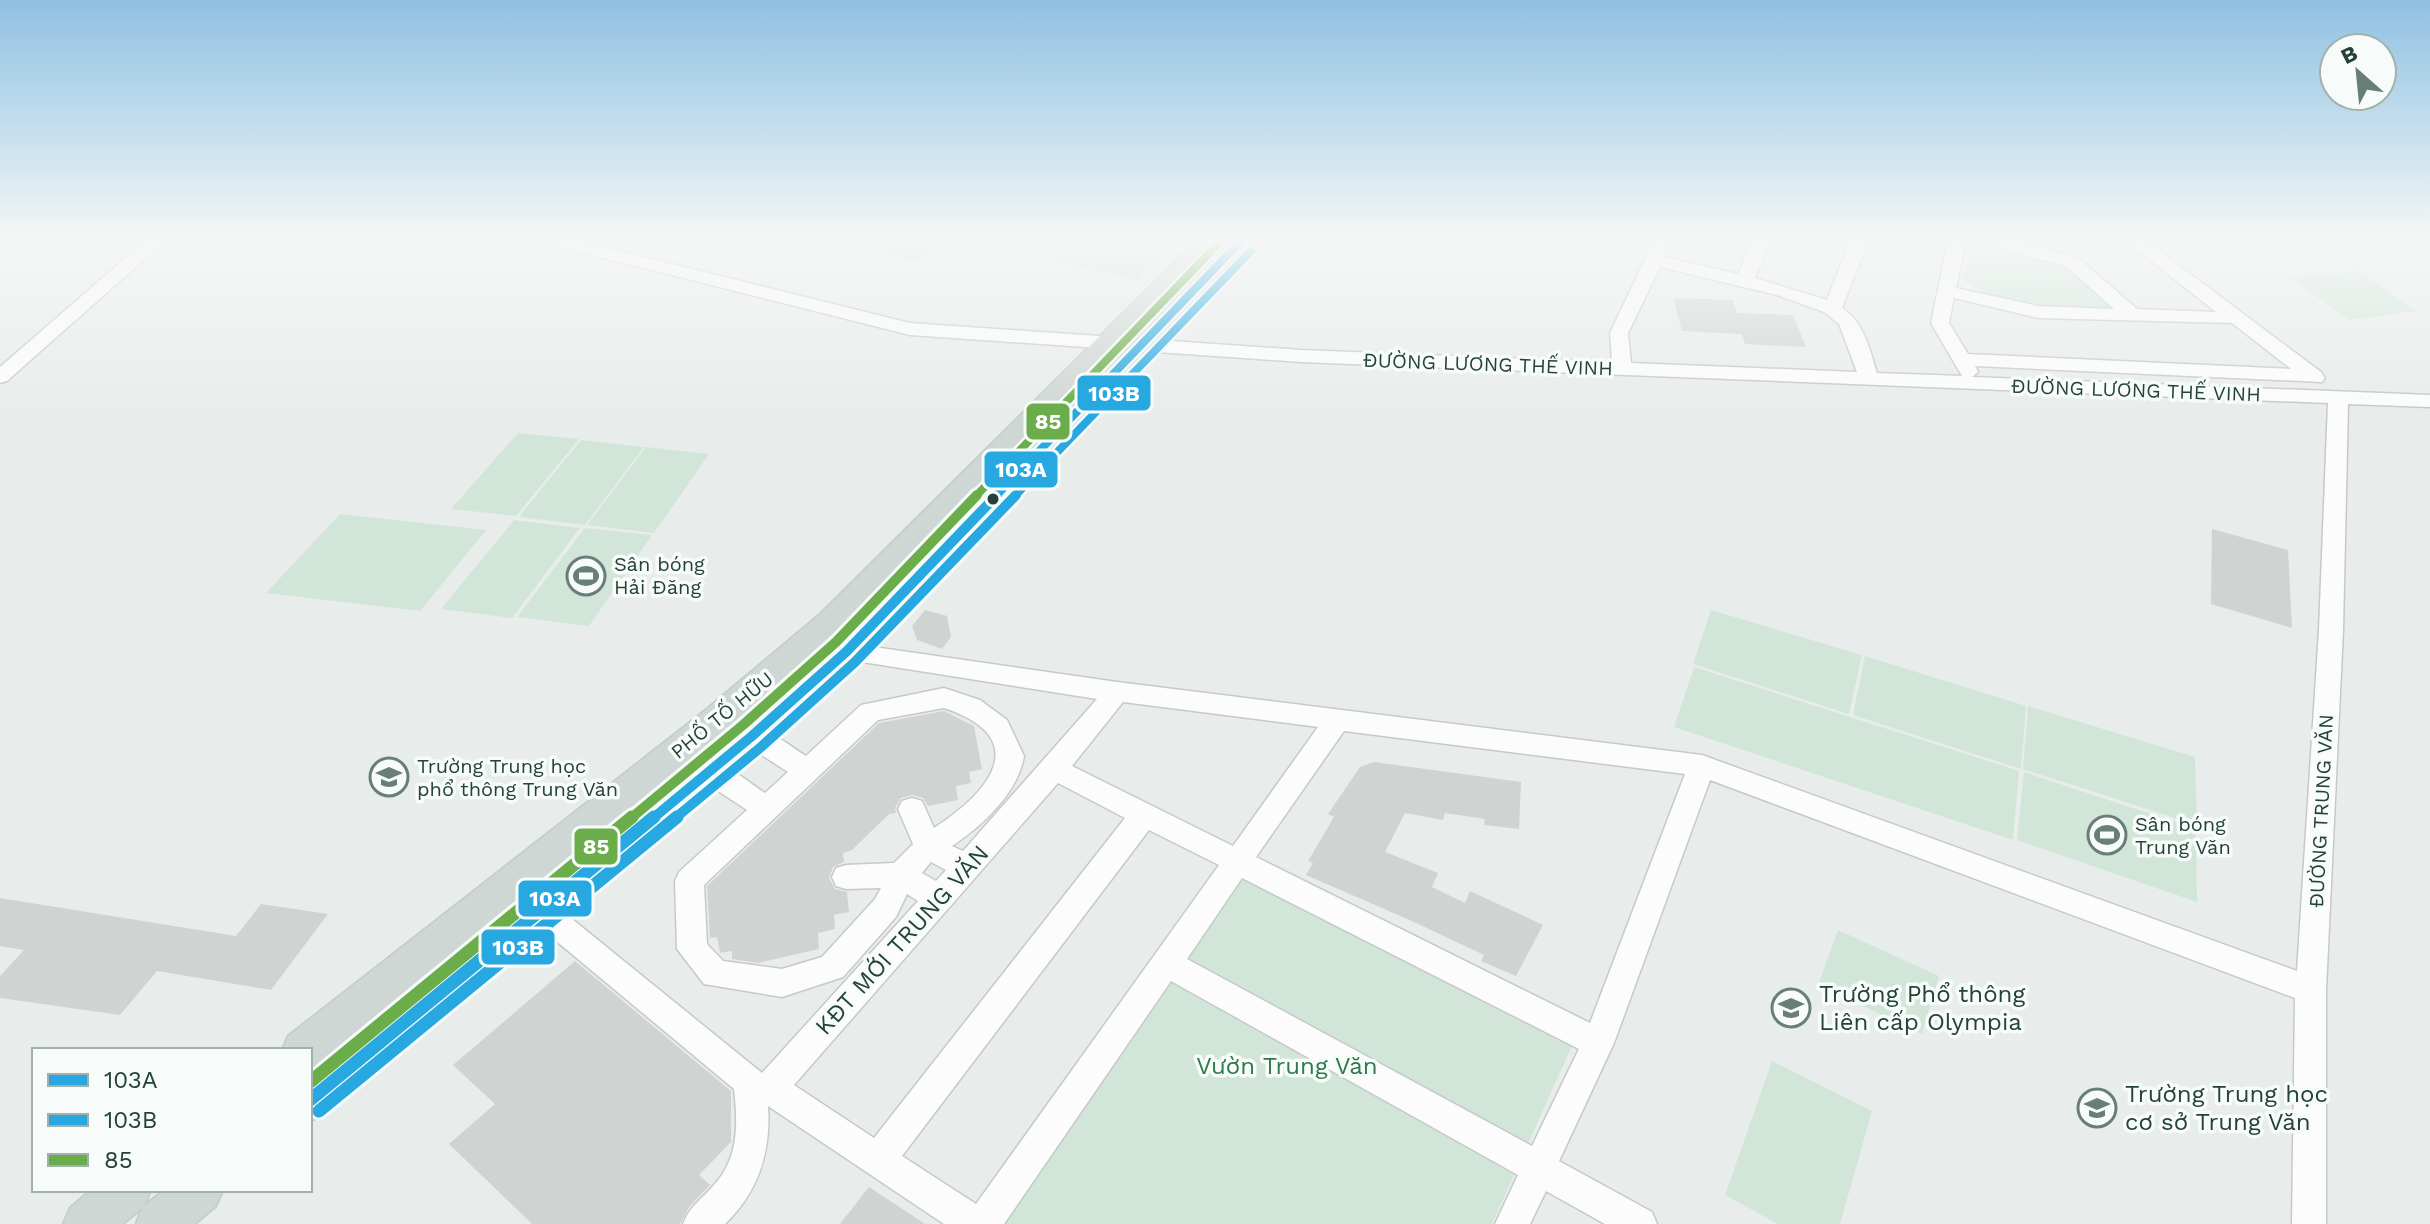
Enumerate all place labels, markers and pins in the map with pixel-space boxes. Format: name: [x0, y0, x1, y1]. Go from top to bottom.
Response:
unlabelled marker: [985, 491, 1001, 507]
place label: Sân bóng Hải Đăng: [614, 552, 705, 599]
sports icon: Sân bóng Hải Đăng: [565, 555, 607, 597]
place label: Trường Trung học phổ thông Trung Văn: [417, 754, 618, 801]
school or university icon: Trường Trung học phổ thông Trung Văn: [368, 756, 410, 798]
place label: Sân bóng Trung Văn: [2135, 812, 2231, 859]
sports icon: Sân bóng Trung Văn: [2086, 814, 2128, 856]
place label: Trường Phổ thông Liên cấp Olympia: [1819, 980, 2025, 1036]
school or university icon: Trường Phổ thông Liên cấp Olympia: [1770, 987, 1812, 1029]
place label: Trường Trung học cơ sở Trung Văn: [2125, 1080, 2328, 1136]
school or university icon: Trường Trung học cơ sở Trung Văn: [2076, 1087, 2118, 1129]

